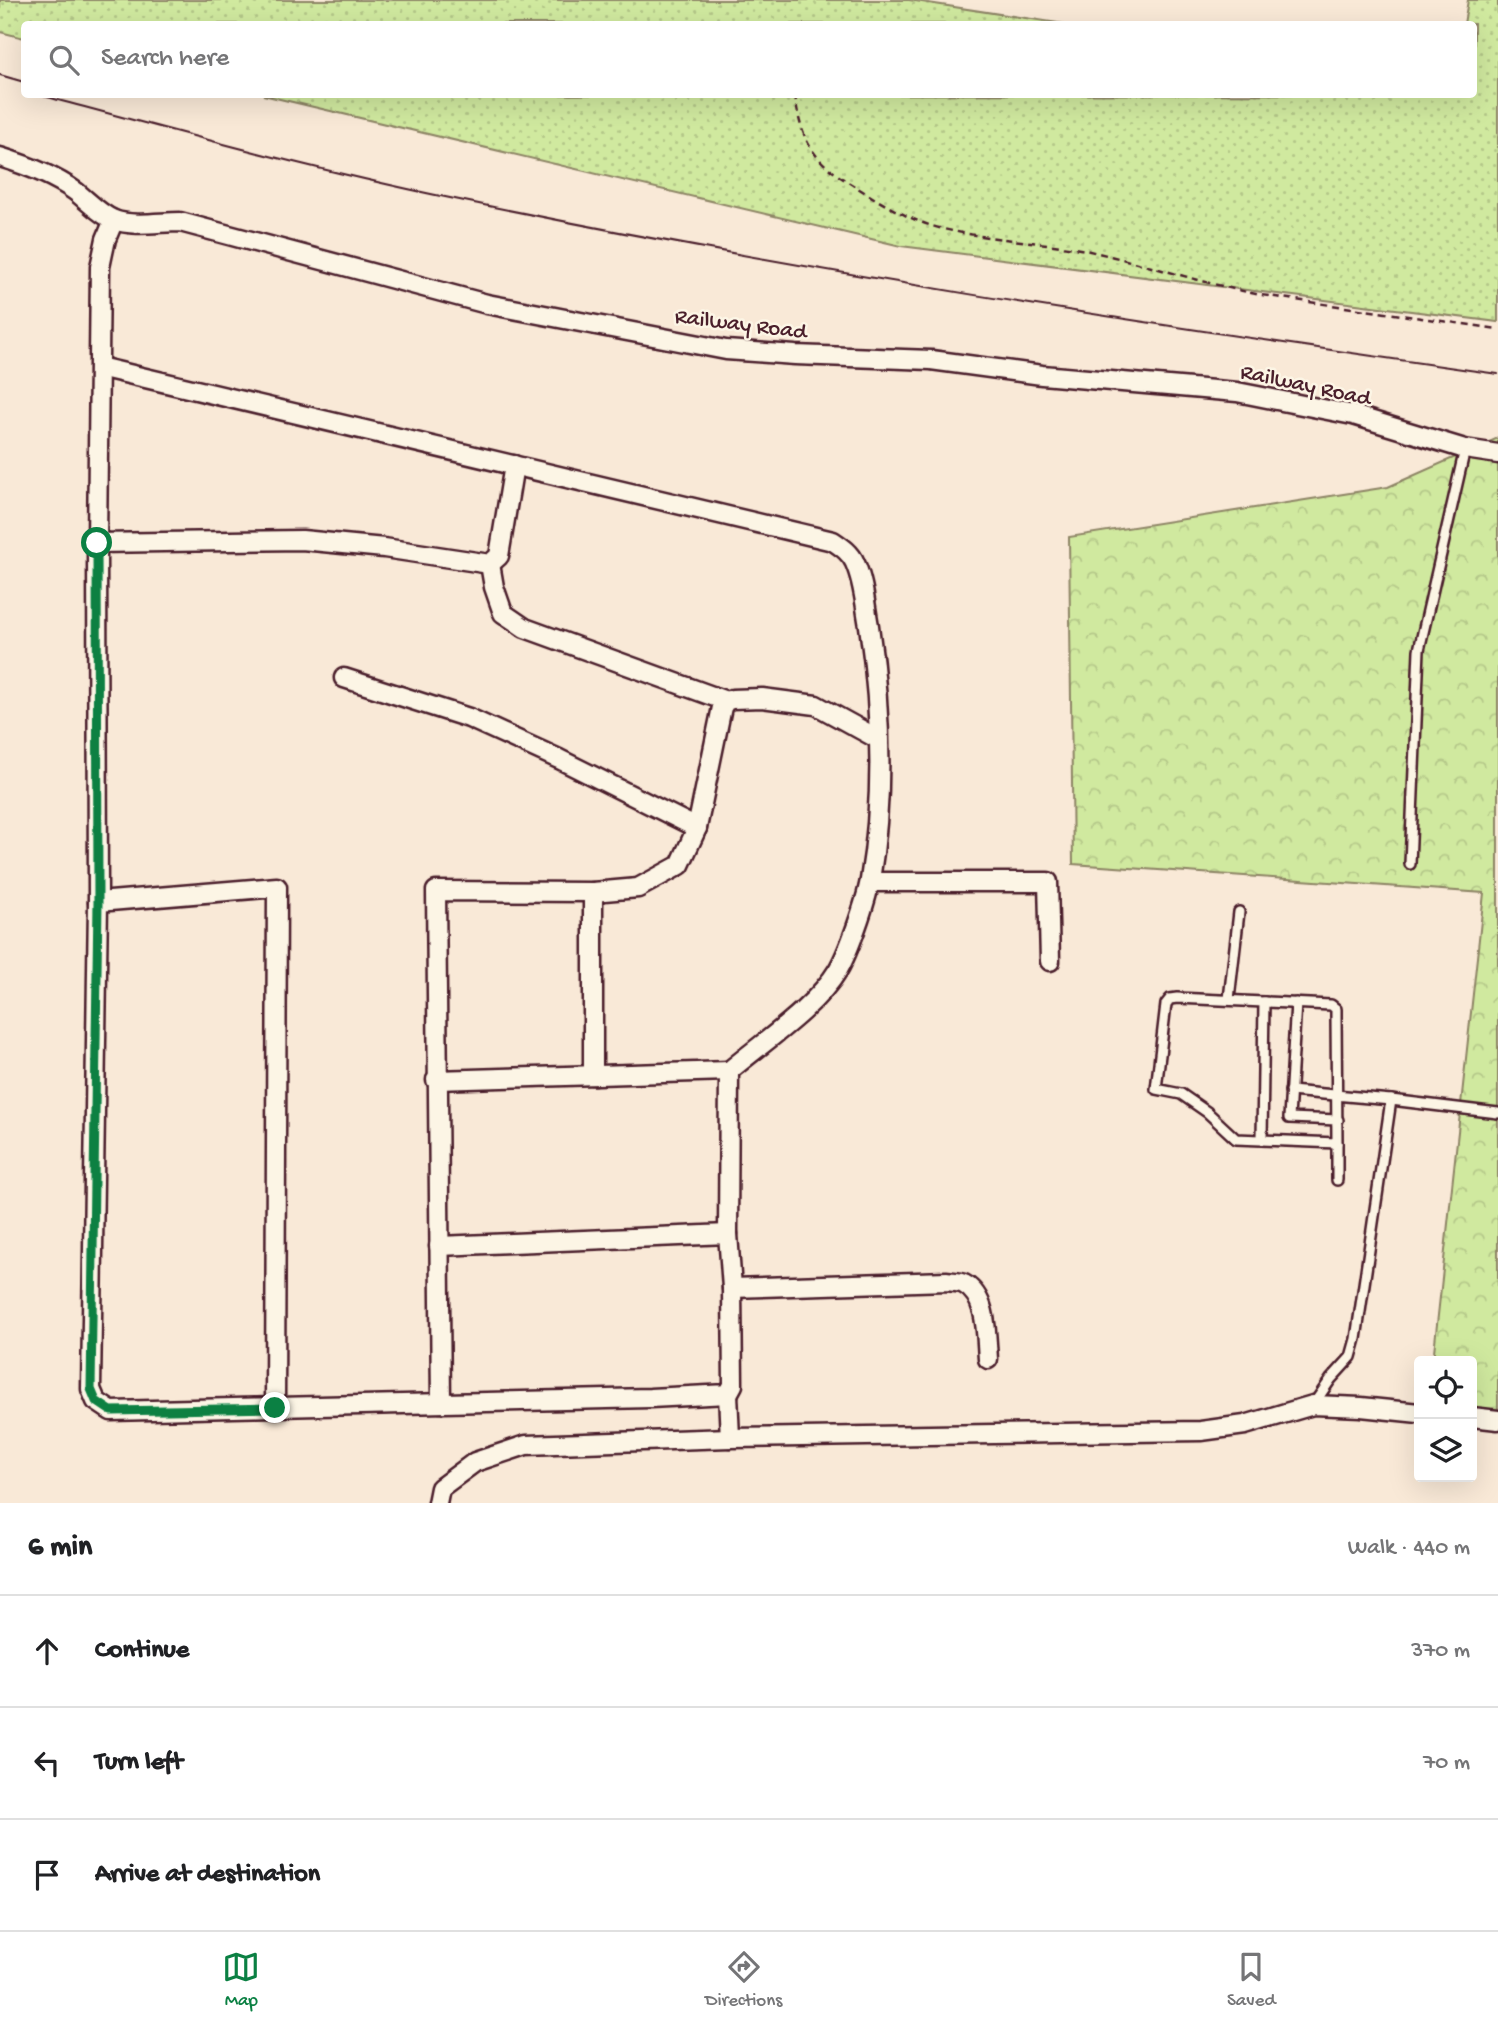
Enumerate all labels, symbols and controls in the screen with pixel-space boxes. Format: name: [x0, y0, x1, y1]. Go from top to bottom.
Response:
search box: [21, 21, 1477, 98]
icon: search: [45, 41, 83, 79]
text: Search here: [101, 44, 229, 75]
street label: Railway Road: [673, 304, 809, 347]
street label: Railway Road: [1238, 359, 1374, 414]
route start: [81, 527, 112, 558]
map controls: [1414, 1356, 1477, 1482]
button: locate: [1414, 1356, 1477, 1419]
route end: [259, 1392, 290, 1423]
button: layers: [1414, 1419, 1477, 1482]
text: 6 min: [28, 1531, 92, 1566]
text: Walk · 440 m: [1348, 1535, 1470, 1562]
icon: ahead: [28, 1632, 66, 1670]
text: Continue: [95, 1636, 189, 1667]
text: 370 m: [1411, 1638, 1470, 1665]
icon: left: [28, 1744, 66, 1782]
text: Turn left: [95, 1748, 183, 1779]
text: 70 m: [1423, 1750, 1470, 1777]
icon: arrive: [28, 1856, 66, 1894]
text: Arrive at destination: [95, 1860, 320, 1891]
tab: Map: [222, 1948, 260, 2013]
tab: Directions: [705, 1948, 782, 2013]
tab: Saved: [1227, 1948, 1276, 2013]

